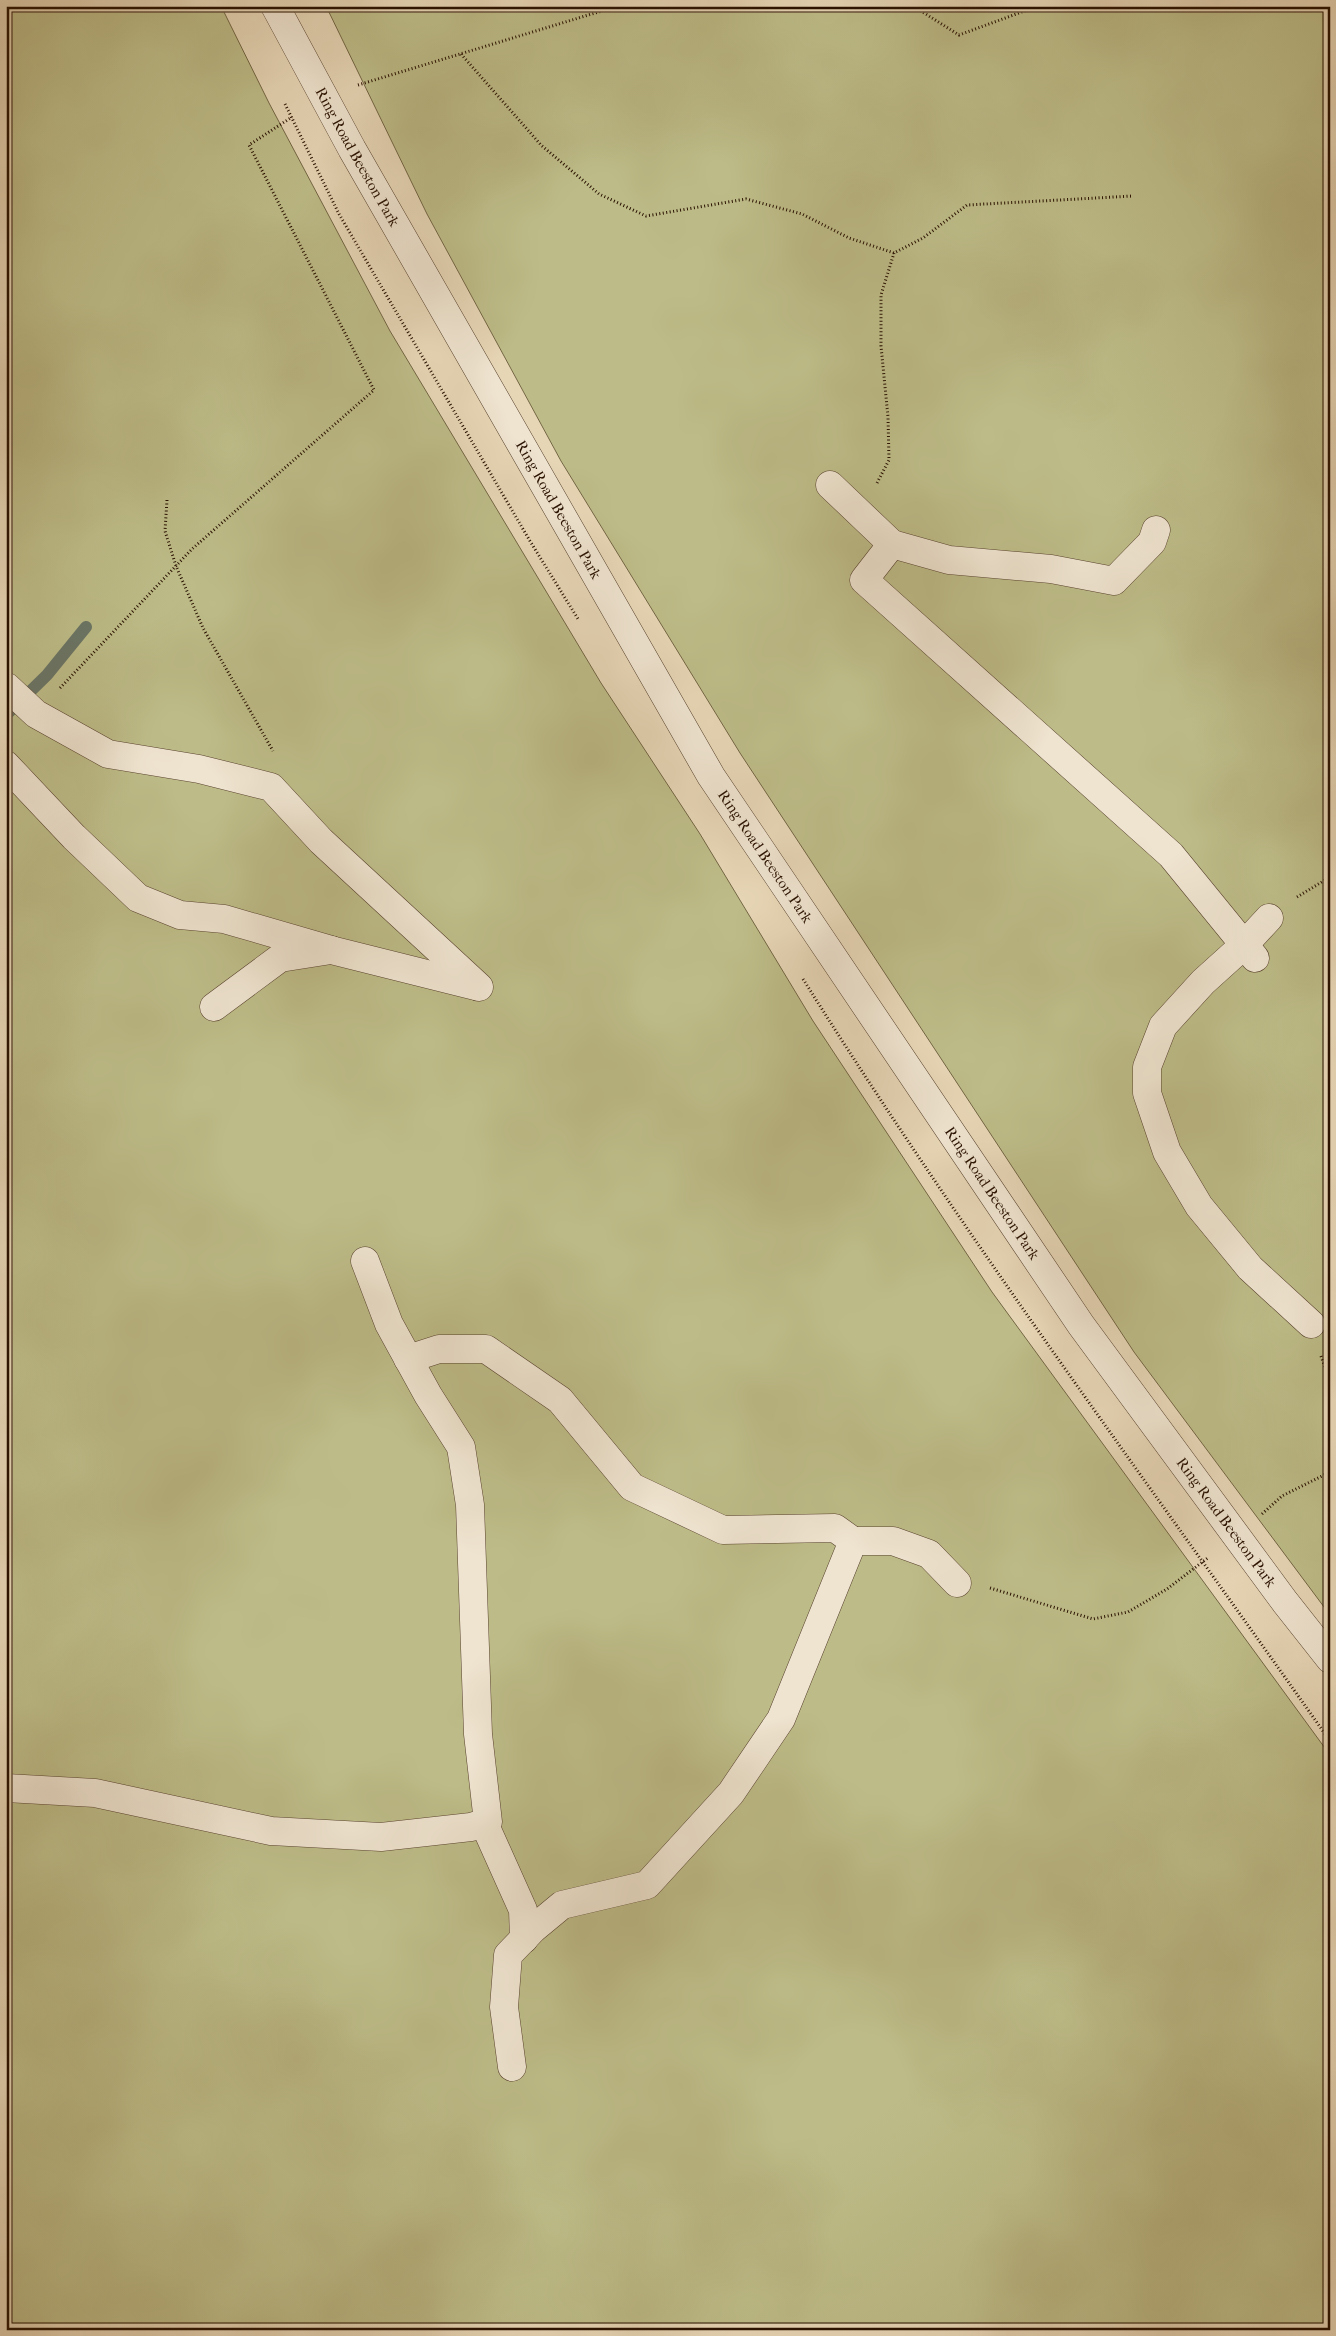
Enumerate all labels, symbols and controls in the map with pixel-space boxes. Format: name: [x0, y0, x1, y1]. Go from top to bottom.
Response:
street label: Ring Road Beeston Park: [311, 84, 404, 230]
street label: Ring Road Beeston Park: [512, 437, 605, 582]
street label: Ring Road Beeston Park: [714, 786, 817, 927]
street label: Ring Road Beeston Park: [941, 1123, 1044, 1263]
street label: Ring Road Beeston Park: [1173, 1454, 1280, 1591]

